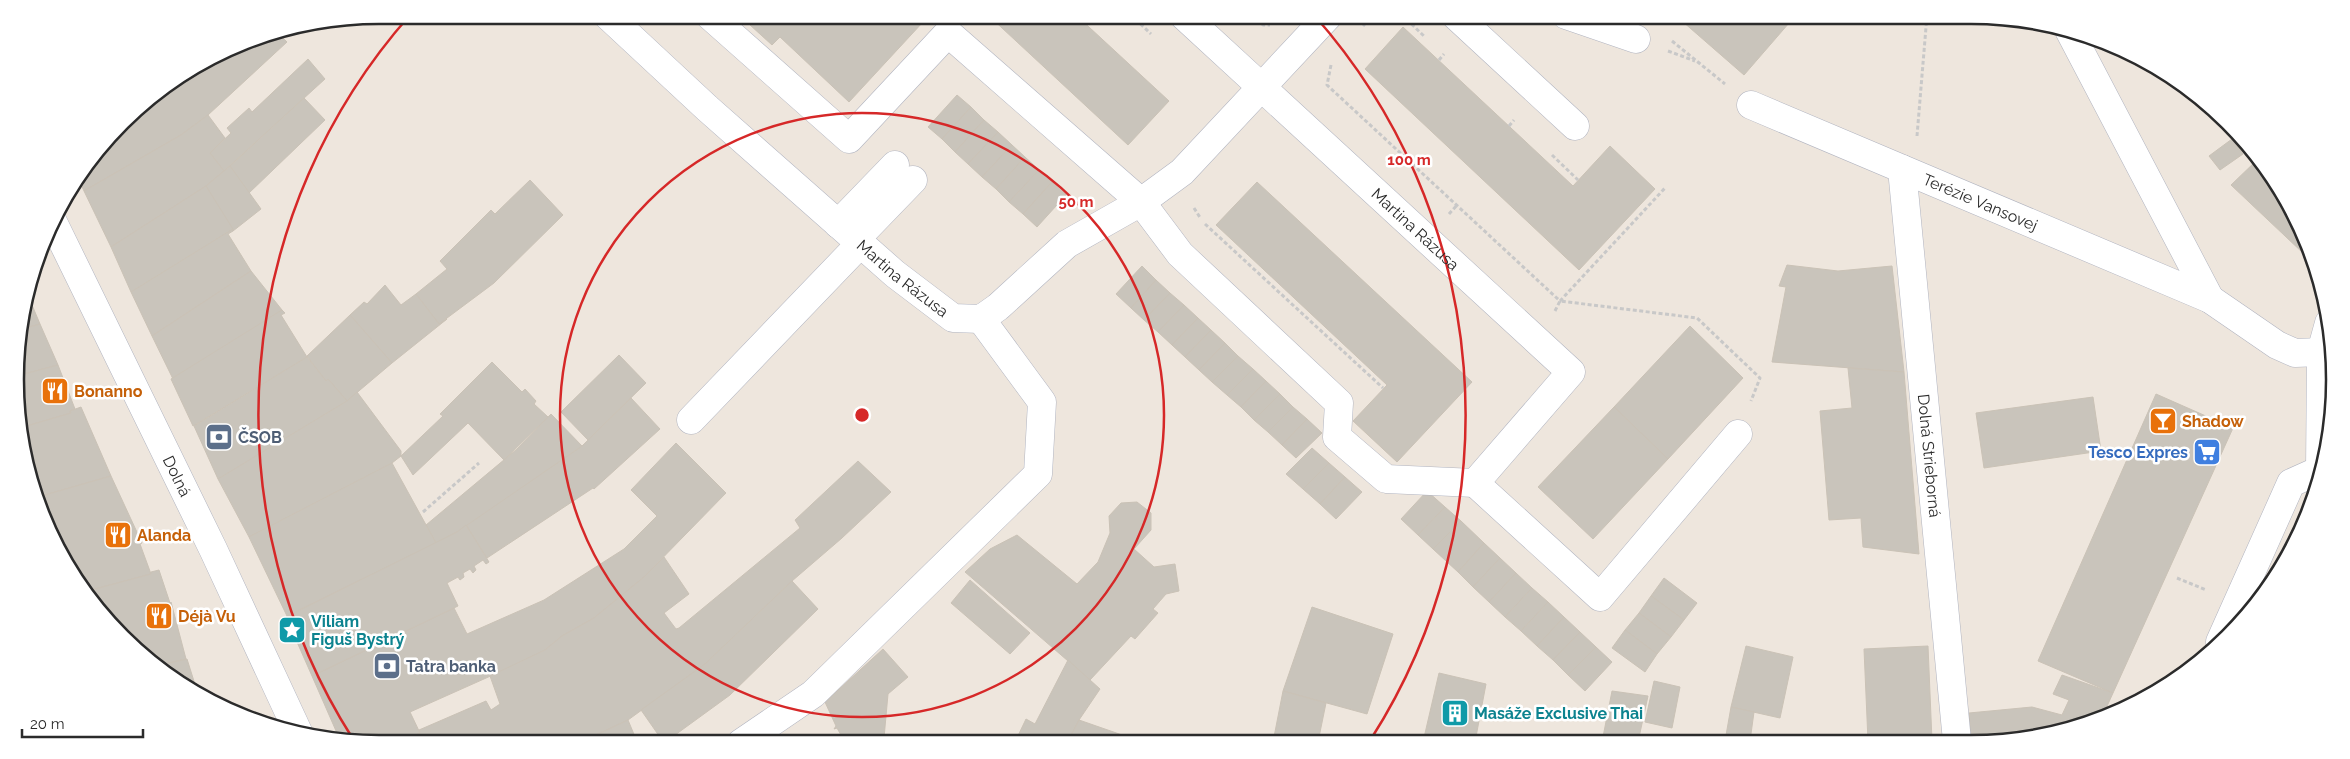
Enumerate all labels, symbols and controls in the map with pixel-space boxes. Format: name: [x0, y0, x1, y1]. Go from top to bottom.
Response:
text: 100 m: [1387, 151, 1431, 169]
street label: Terézie Vansovej: [1920, 169, 2041, 235]
street label: Martina Rázusa: [1368, 184, 1463, 274]
text: 50 m: [1058, 193, 1094, 211]
street label: Martina Rázusa: [853, 235, 952, 321]
restaurant icon: Bonanno: [40, 376, 70, 406]
place label: Bonanno: [74, 382, 143, 401]
street label: Dolná Strieborná: [1914, 393, 1945, 518]
centre of rings: [853, 406, 871, 424]
bar icon: Shadow: [2148, 406, 2178, 436]
place label: Shadow: [2182, 412, 2244, 431]
bank icon: ČSOB: [204, 422, 234, 452]
place label: ČSOB: [238, 427, 282, 447]
supermarket icon: Tesco Expres: [2192, 437, 2222, 467]
place label: Tesco Expres: [2088, 443, 2188, 462]
street label: Dolná: [159, 452, 195, 500]
restaurant icon: Alanda: [103, 520, 133, 550]
place label: Alanda: [137, 526, 191, 545]
restaurant icon: Déjà Vu: [144, 601, 174, 631]
place label: Déjà Vu: [178, 607, 236, 626]
place label: Viliam Figuš Bystrý: [311, 612, 405, 649]
place icon: Viliam Figuš Bystrý: [277, 615, 307, 645]
bank icon: Tatra banka: [372, 651, 402, 681]
place label: Tatra banka: [406, 657, 496, 676]
building icon: Masáže Exclusive Thai: [1440, 698, 1470, 728]
place label: Masáže Exclusive Thai: [1474, 704, 1643, 723]
scale bar: [22, 706, 144, 738]
text: 20 m: [30, 715, 65, 733]

